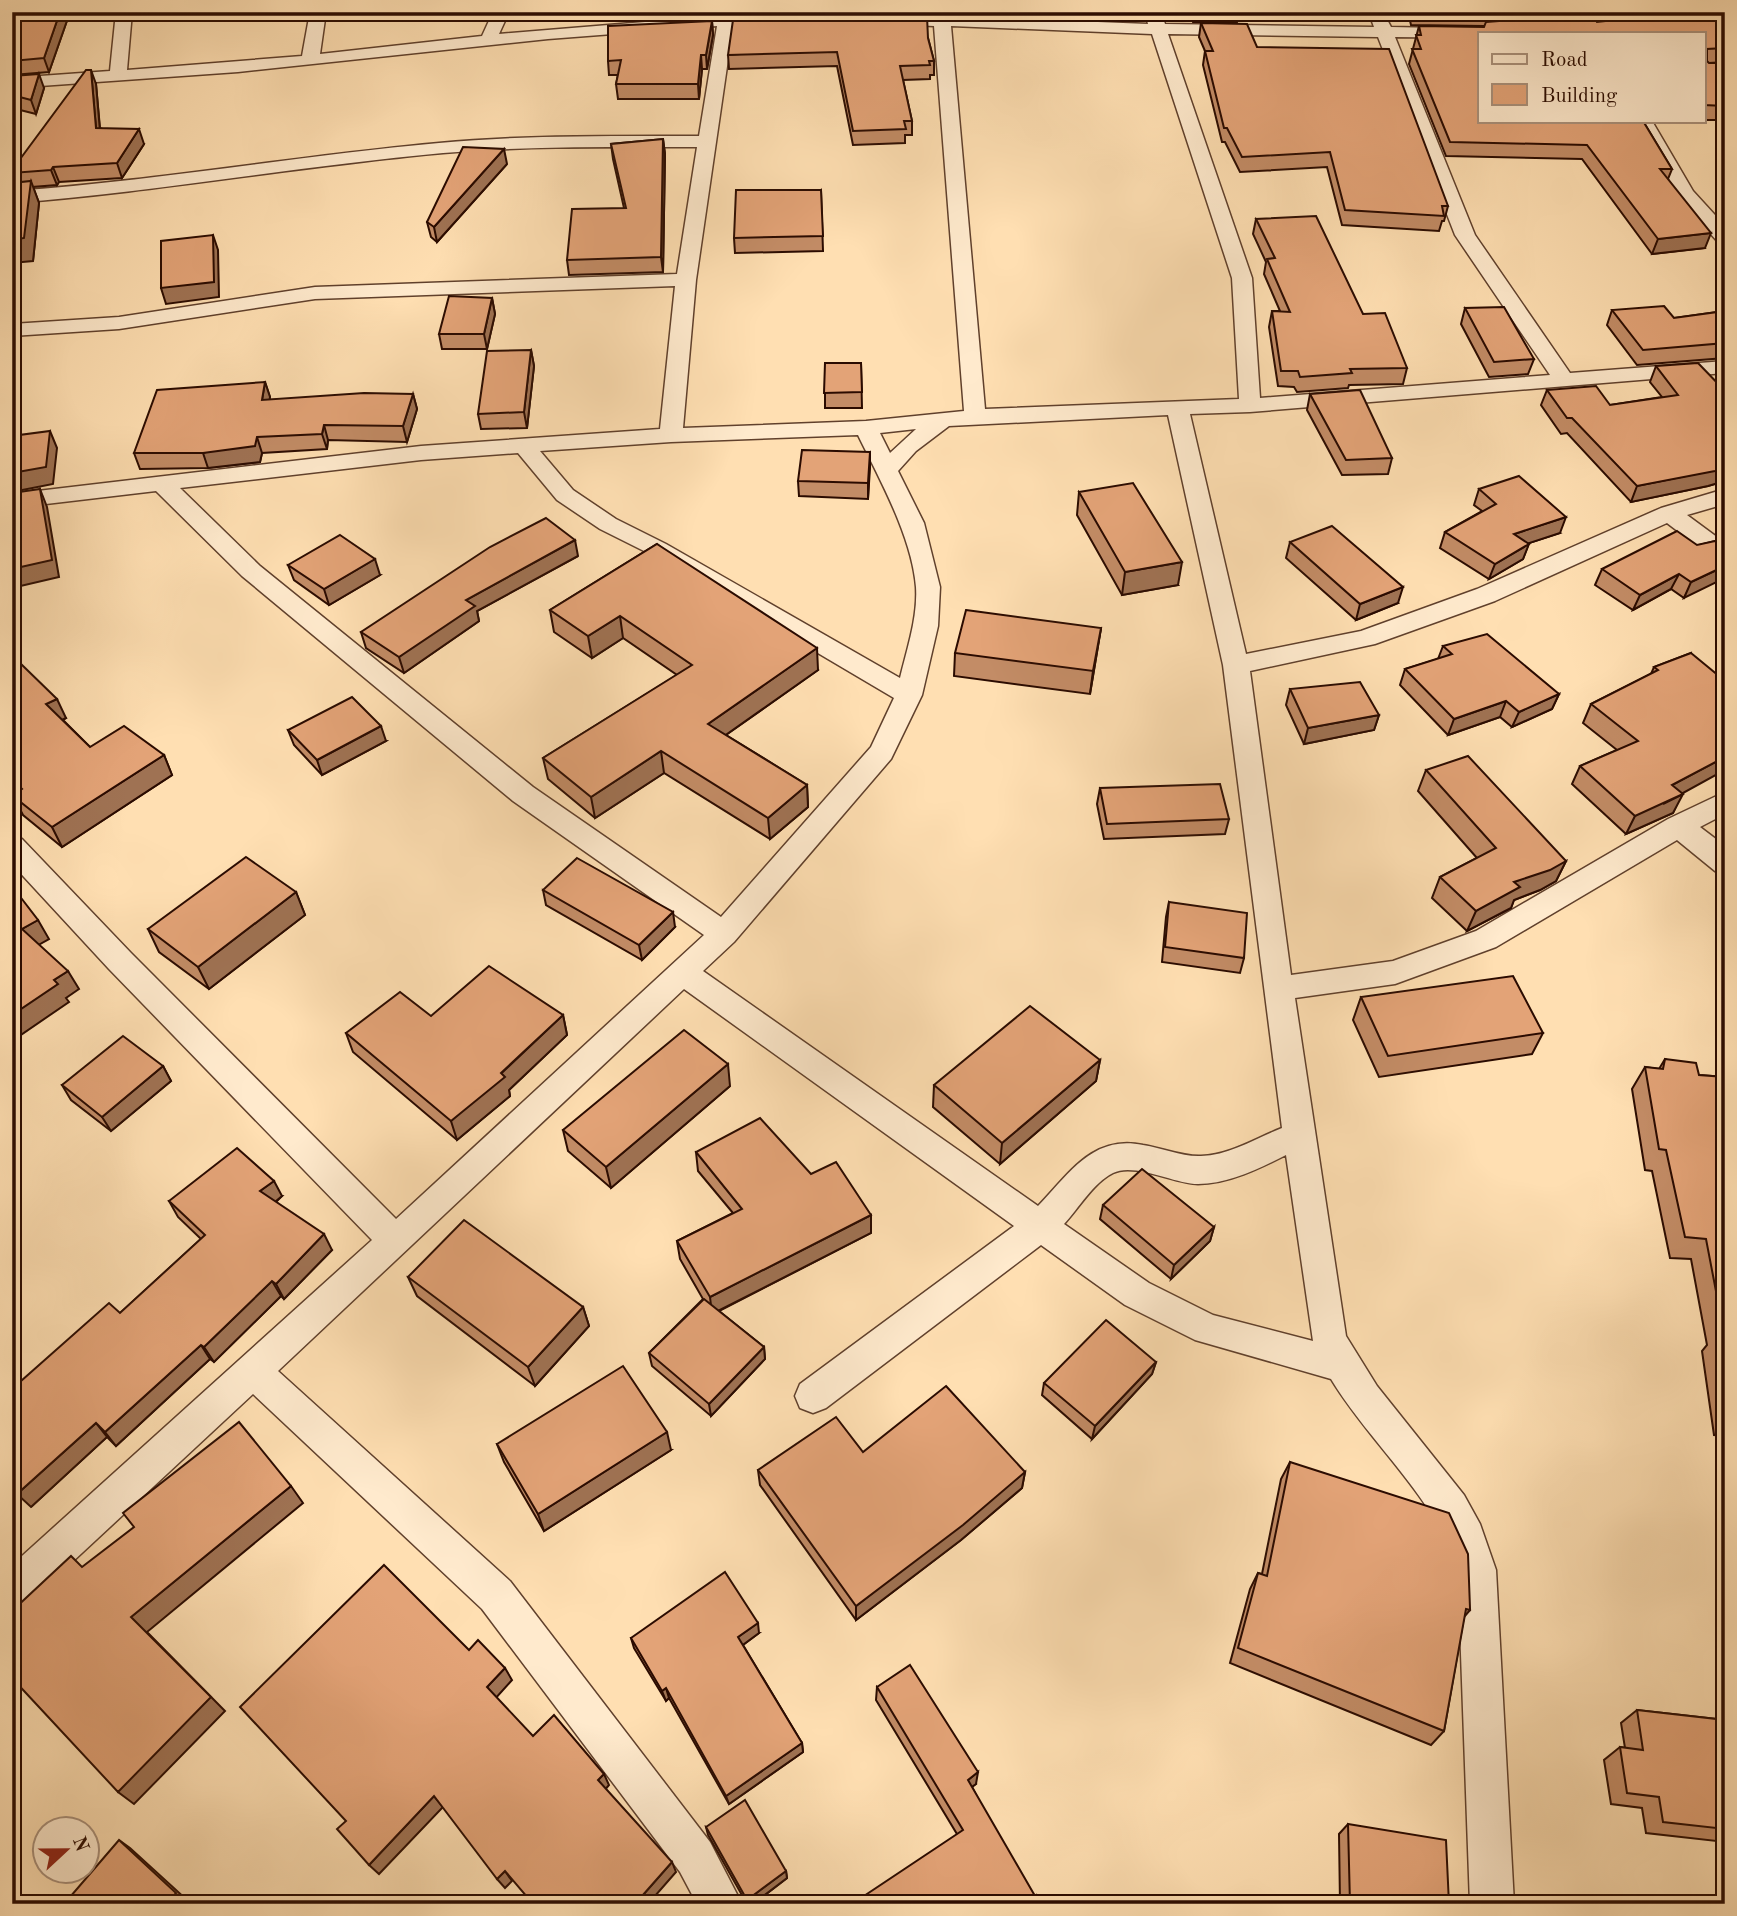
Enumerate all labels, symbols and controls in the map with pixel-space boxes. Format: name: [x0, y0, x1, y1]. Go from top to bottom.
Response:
legend: [1478, 32, 1706, 122]
text: Road: [1541, 50, 1588, 71]
text: Building: [1541, 86, 1618, 107]
north arrow: [32, 1814, 102, 1884]
text: N: [68, 1834, 91, 1855]

